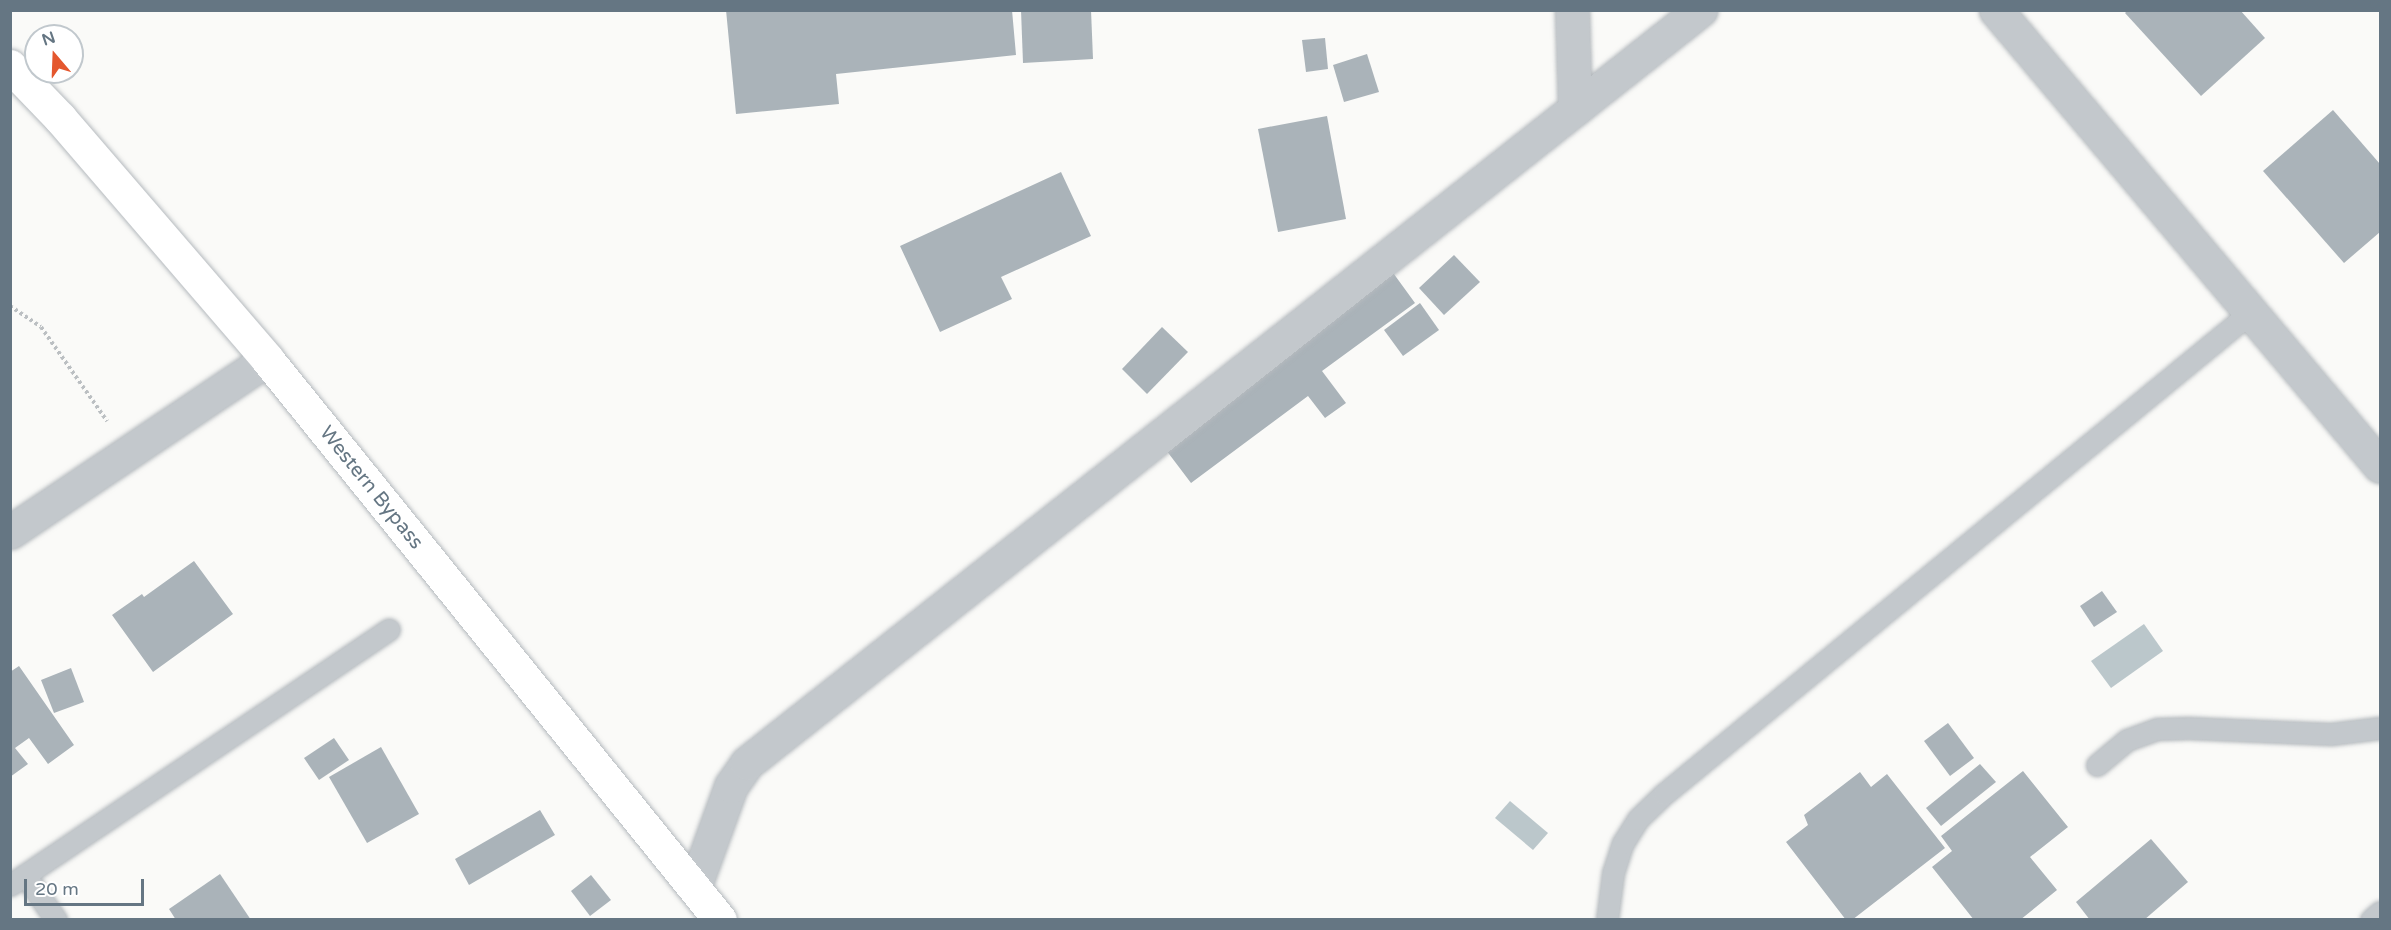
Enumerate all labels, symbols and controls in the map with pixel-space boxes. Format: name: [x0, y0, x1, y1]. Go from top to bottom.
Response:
north arrow: [24, 24, 84, 84]
text: N: [39, 27, 58, 50]
street label: Western Bypass: [314, 422, 428, 554]
scale bar: [27, 867, 147, 905]
text: 20 m: [35, 878, 79, 900]

